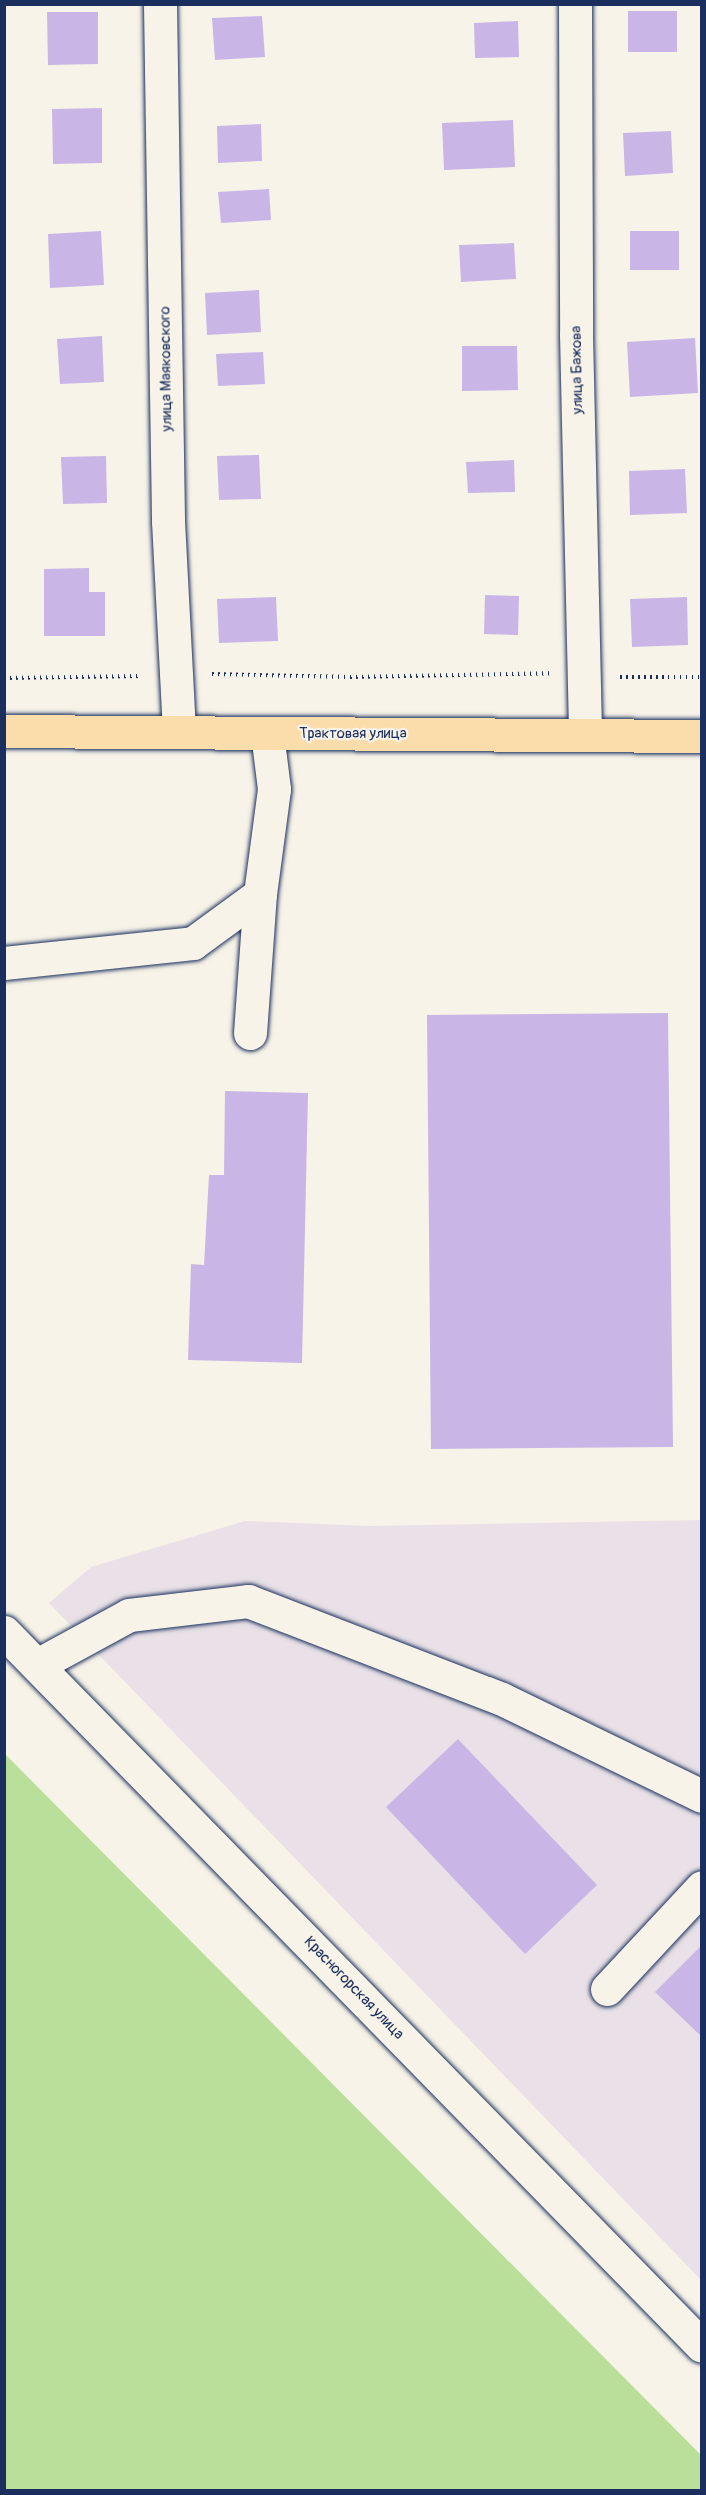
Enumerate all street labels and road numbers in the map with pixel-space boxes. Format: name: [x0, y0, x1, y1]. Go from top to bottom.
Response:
street label: улица Маяковского: [156, 306, 176, 432]
street label: улица Бажова: [567, 326, 587, 414]
street label: Трактовая улица: [299, 725, 407, 743]
street label: Красногорская улица: [300, 1933, 408, 2043]

